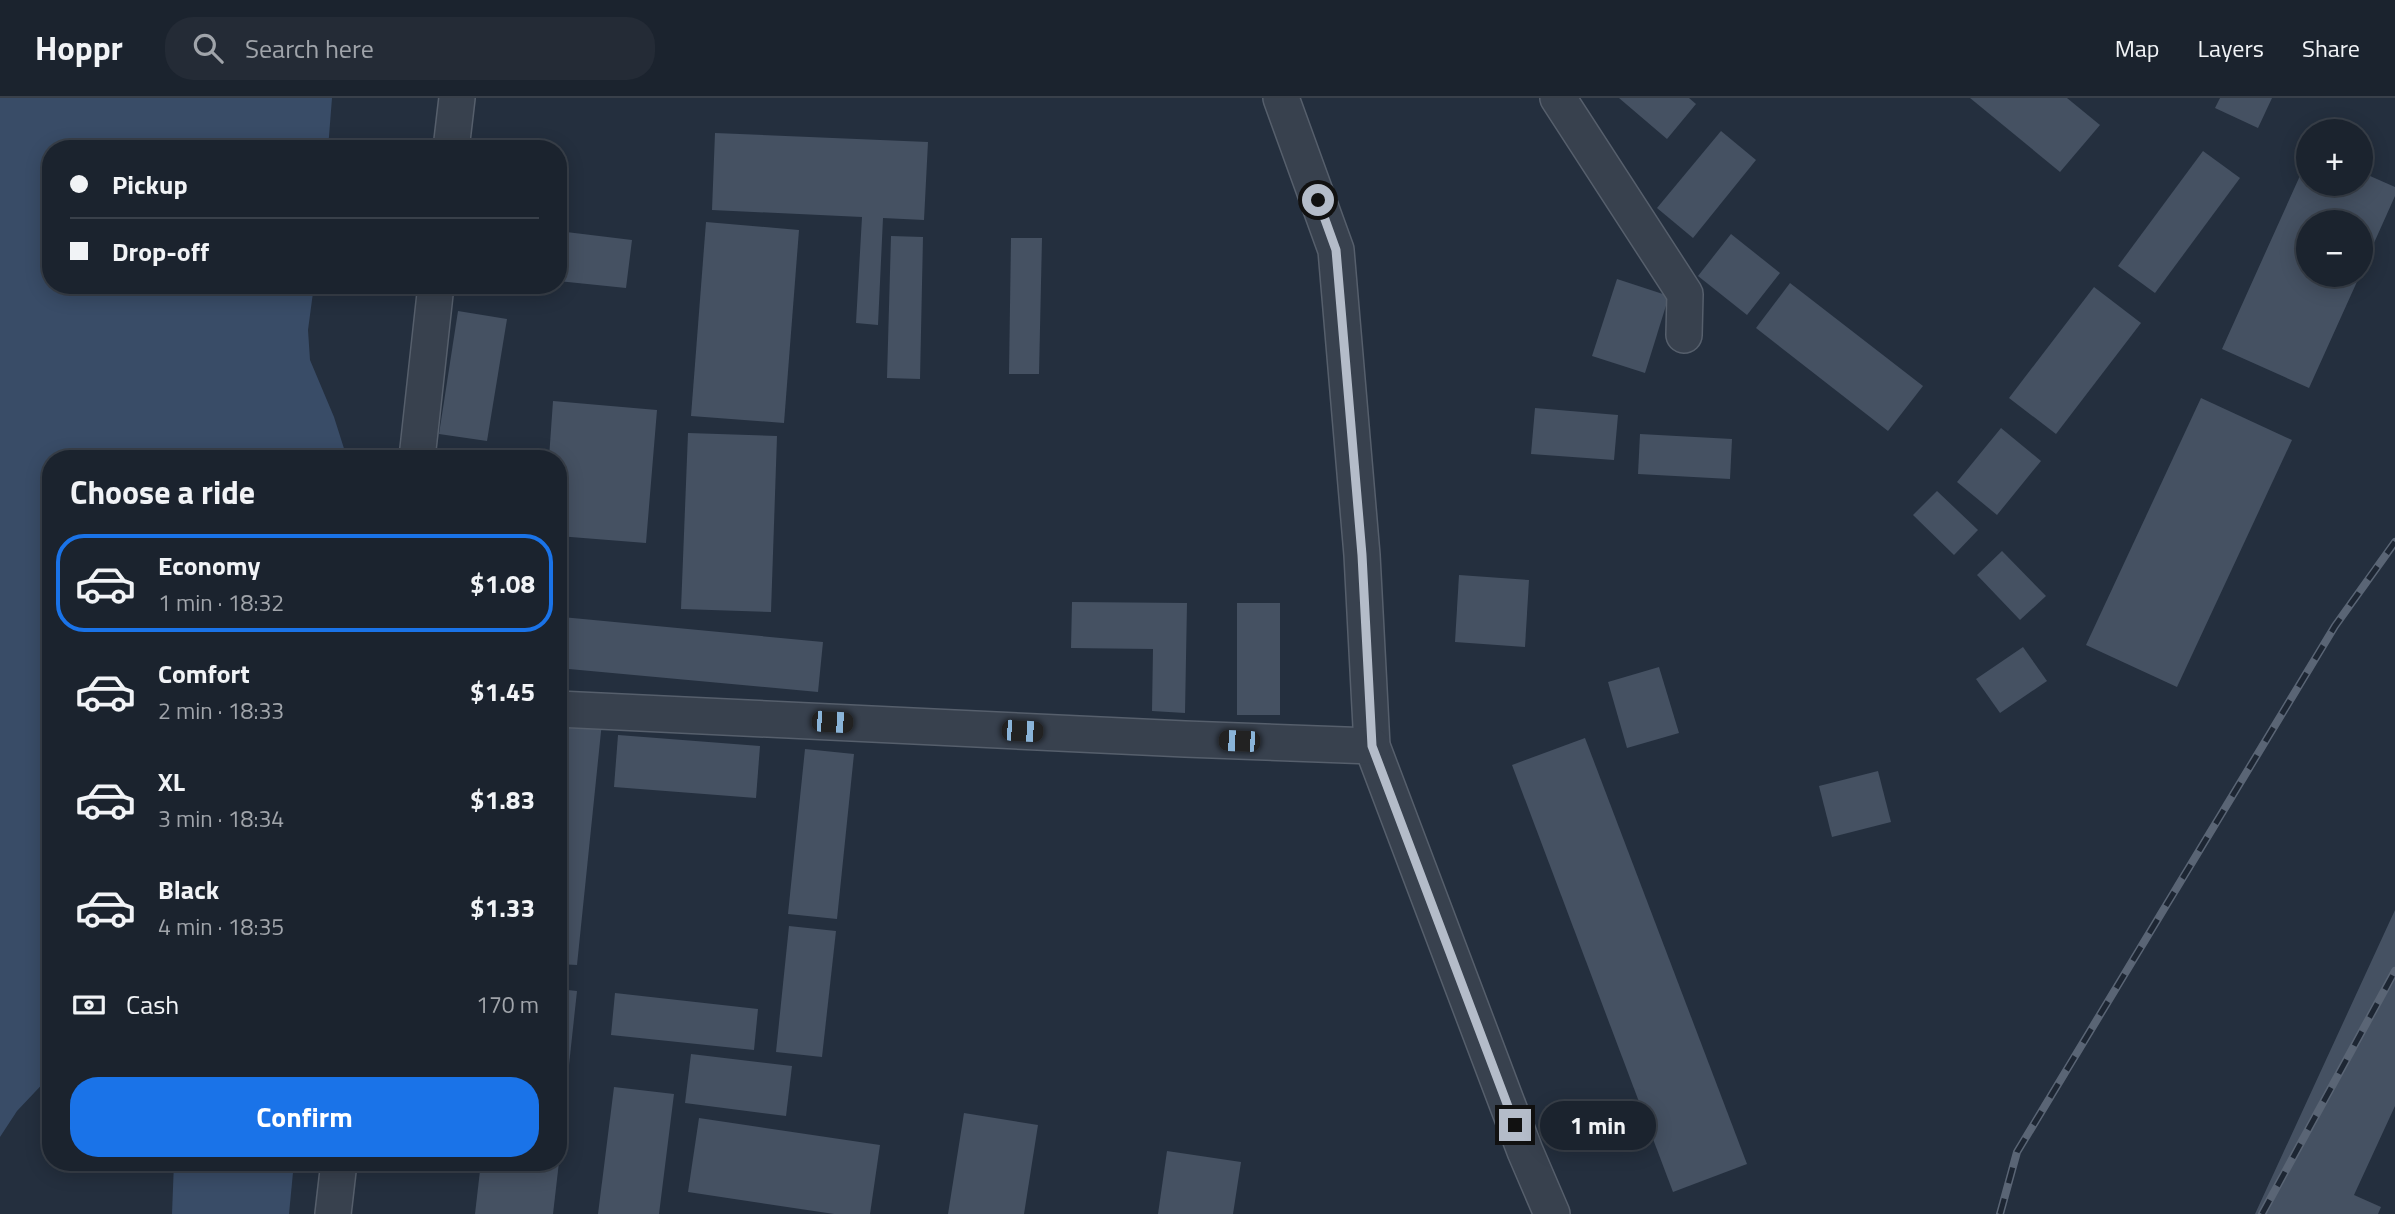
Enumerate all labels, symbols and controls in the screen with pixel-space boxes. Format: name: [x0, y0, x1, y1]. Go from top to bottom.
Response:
search box: [165, 17, 655, 80]
text: Hoppr: [35, 23, 123, 73]
icon: search: [189, 29, 227, 67]
text: Search here: [245, 29, 374, 68]
text: Map: [2115, 30, 2160, 66]
text: Layers: [2198, 30, 2264, 66]
text: Share: [2302, 30, 2360, 66]
map controls: [2296, 119, 2373, 287]
button: +: [2296, 119, 2373, 196]
text: Pickup: [112, 165, 188, 204]
route start: [1302, 184, 1334, 216]
button: −: [2296, 210, 2373, 287]
text: Drop-off: [112, 232, 209, 271]
text: Choose a ride: [70, 468, 255, 516]
text: Economy: [158, 546, 260, 585]
icon: car: [74, 552, 137, 615]
text: $1.08: [470, 564, 535, 603]
text: 1 min · 18:32: [158, 585, 284, 620]
text: Comfort: [158, 654, 250, 693]
icon: car: [74, 660, 137, 723]
text: $1.45: [470, 672, 535, 711]
text: 2 min · 18:33: [158, 693, 284, 728]
car: [811, 710, 854, 734]
car: [1001, 719, 1044, 743]
car: [1218, 730, 1261, 752]
text: XL: [158, 762, 185, 801]
icon: car: [74, 768, 137, 831]
text: $1.83: [470, 780, 535, 819]
text: 3 min · 18:34: [158, 801, 284, 836]
text: Black: [158, 870, 219, 909]
icon: car: [74, 876, 137, 939]
text: $1.33: [470, 888, 535, 927]
text: 4 min · 18:35: [158, 909, 284, 944]
text: Cash: [126, 985, 179, 1024]
icon: cash: [70, 986, 108, 1024]
text: 170 m: [476, 987, 539, 1022]
button: Confirm: [70, 1077, 539, 1157]
callout: 1 min: [1540, 1100, 1655, 1150]
text: 1 min: [1570, 1108, 1626, 1143]
route end: [1499, 1109, 1531, 1141]

